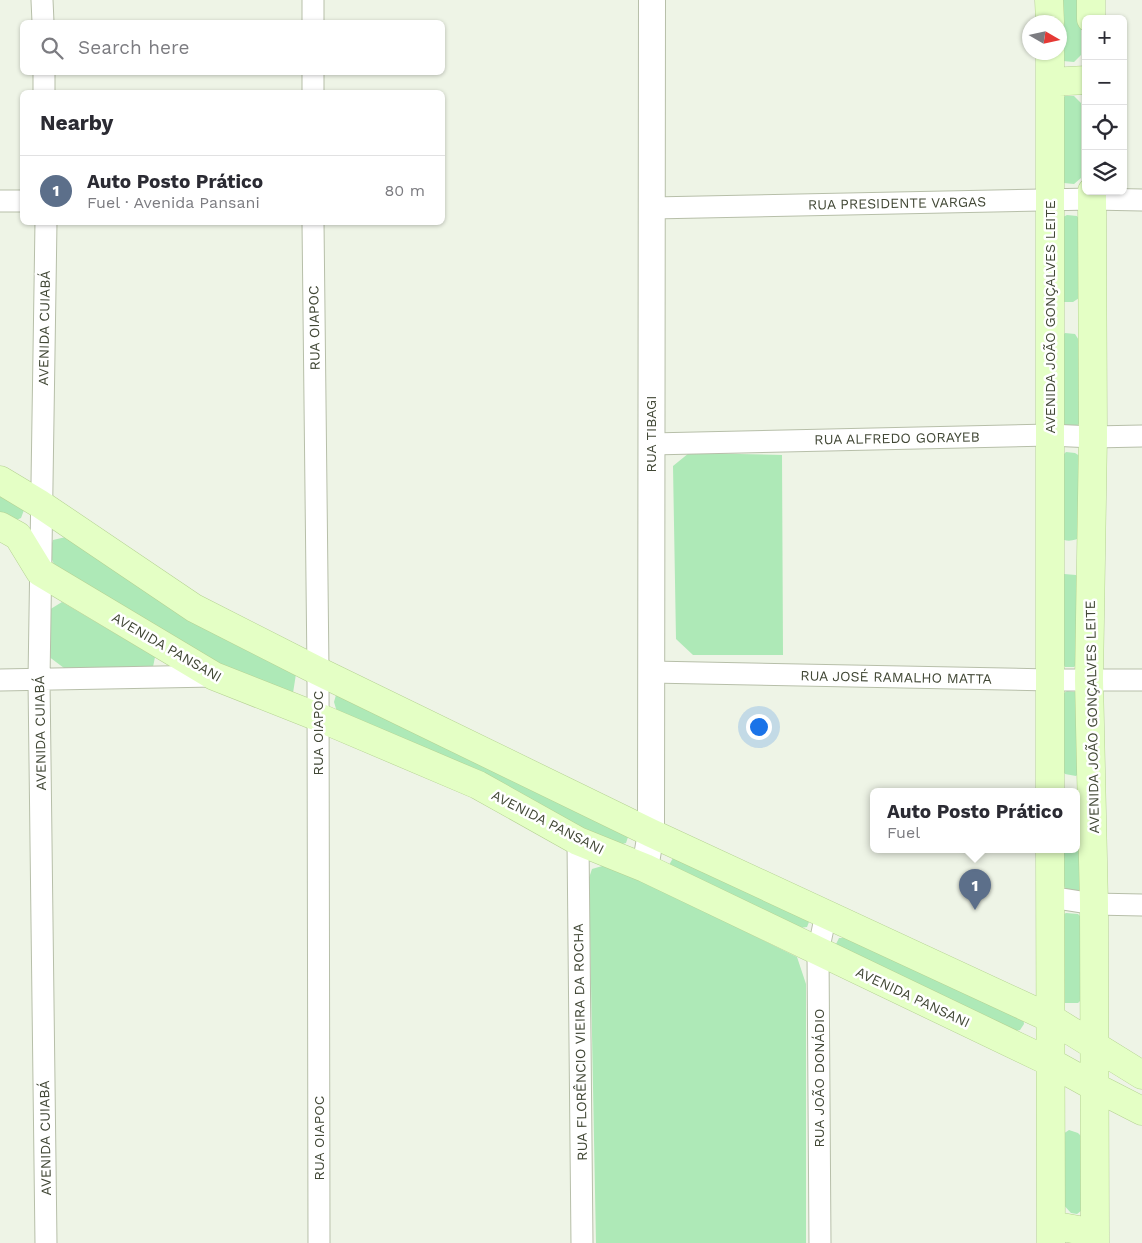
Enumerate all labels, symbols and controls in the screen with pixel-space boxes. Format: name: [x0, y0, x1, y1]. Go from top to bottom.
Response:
north arrow: [1022, 15, 1067, 60]
map controls: [1082, 15, 1127, 195]
button: +: [1082, 15, 1127, 60]
search box: [20, 20, 445, 75]
icon: search: [38, 34, 66, 62]
text: Search here: [78, 36, 189, 59]
button: −: [1082, 60, 1127, 105]
button: locate: [1082, 105, 1127, 150]
text: Nearby: [40, 110, 113, 135]
button: layers: [1082, 150, 1127, 195]
text: Auto Posto Prático: [87, 170, 263, 193]
text: 1: [53, 181, 59, 200]
text: 80 m: [384, 181, 425, 200]
text: Fuel · Avenida Pansani: [87, 193, 260, 212]
street label: RUA PRESIDENTE VARGAS: [808, 193, 986, 213]
street label: AVENIDA JOÃO GONÇALVES LEITE: [1042, 200, 1058, 434]
street label: AVENIDA CUIABÁ: [35, 270, 53, 386]
street label: RUA OIAPOC: [305, 285, 323, 371]
street label: RUA TIBAGI: [643, 396, 659, 472]
street label: RUA ALFREDO GORAYEB: [814, 429, 980, 447]
street label: AVENIDA JOÃO GONÇALVES LEITE: [1082, 600, 1102, 834]
street label: AVENIDA PANSANI: [109, 609, 225, 685]
street label: RUA JOSÉ RAMALHO MATTA: [800, 667, 992, 687]
street label: AVENIDA CUIABÁ: [31, 675, 49, 791]
street label: RUA OIAPOC: [310, 691, 326, 775]
your location: [746, 714, 772, 740]
street label: AVENIDA PANSANI: [489, 787, 607, 857]
popup: [870, 788, 1080, 853]
text: Auto Posto Prático: [887, 800, 1063, 823]
text: Fuel: [887, 823, 920, 842]
pin: 1: [959, 869, 991, 910]
street label: RUA FLORÊNCIO VIEIRA DA ROCHA: [570, 923, 590, 1161]
street label: AVENIDA PANSANI: [853, 964, 973, 1030]
street label: RUA JOÃO DONÁDIO: [811, 1008, 827, 1148]
street label: AVENIDA CUIABÁ: [36, 1080, 54, 1196]
street label: RUA OIAPOC: [311, 1096, 327, 1180]

